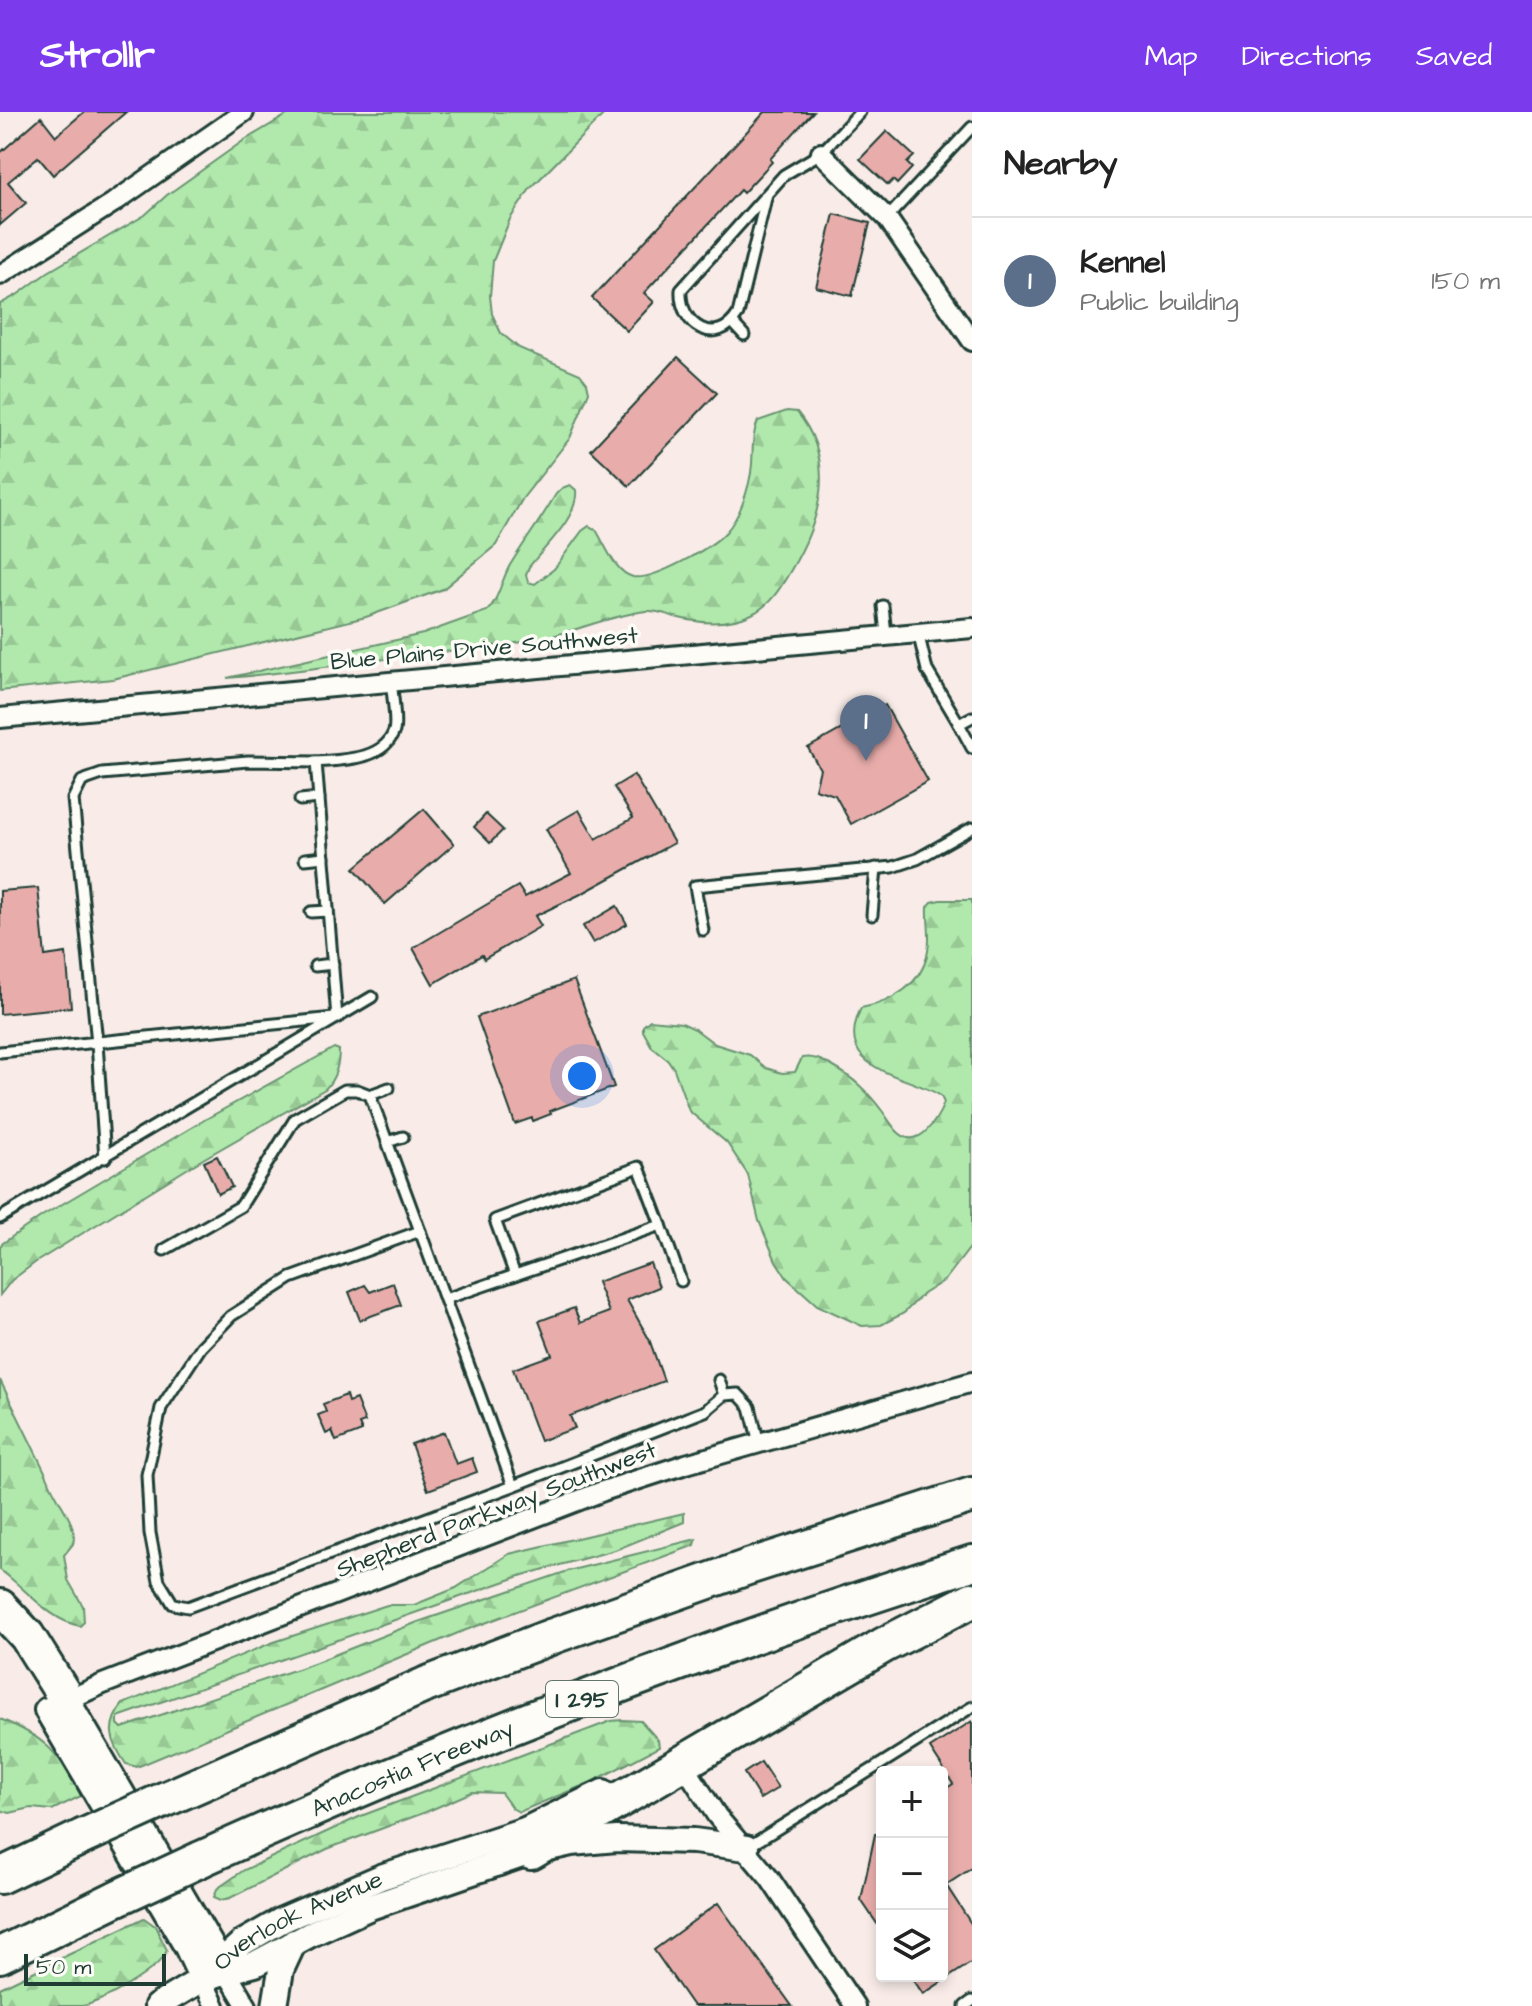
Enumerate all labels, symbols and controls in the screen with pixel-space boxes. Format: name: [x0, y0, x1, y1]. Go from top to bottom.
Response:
text: Strollr: [40, 30, 155, 82]
text: Map: [1145, 37, 1198, 76]
text: Directions: [1242, 37, 1372, 76]
text: Saved: [1416, 37, 1492, 76]
text: Nearby: [1004, 140, 1118, 188]
text: Kennel: [1080, 242, 1165, 284]
text: 1: [1028, 263, 1032, 299]
text: 150 m: [1431, 263, 1500, 299]
text: Public building: [1080, 284, 1239, 320]
street label: Blue Plains Drive Southwest: [329, 619, 640, 679]
pin: 1: [840, 695, 892, 761]
your location: [562, 1056, 602, 1096]
street label: Shepherd Parkway Southwest: [331, 1433, 662, 1588]
road number: I 295: [546, 1681, 618, 1717]
street label: Anacostia Freeway: [306, 1712, 519, 1826]
map controls: [876, 1766, 948, 1982]
button: +: [876, 1766, 948, 1838]
button: −: [876, 1838, 948, 1910]
street label: Overlook Avenue: [206, 1862, 388, 1979]
button: layers: [876, 1910, 948, 1982]
scale bar: [24, 1950, 166, 1986]
text: 50 m: [36, 1952, 91, 1983]

